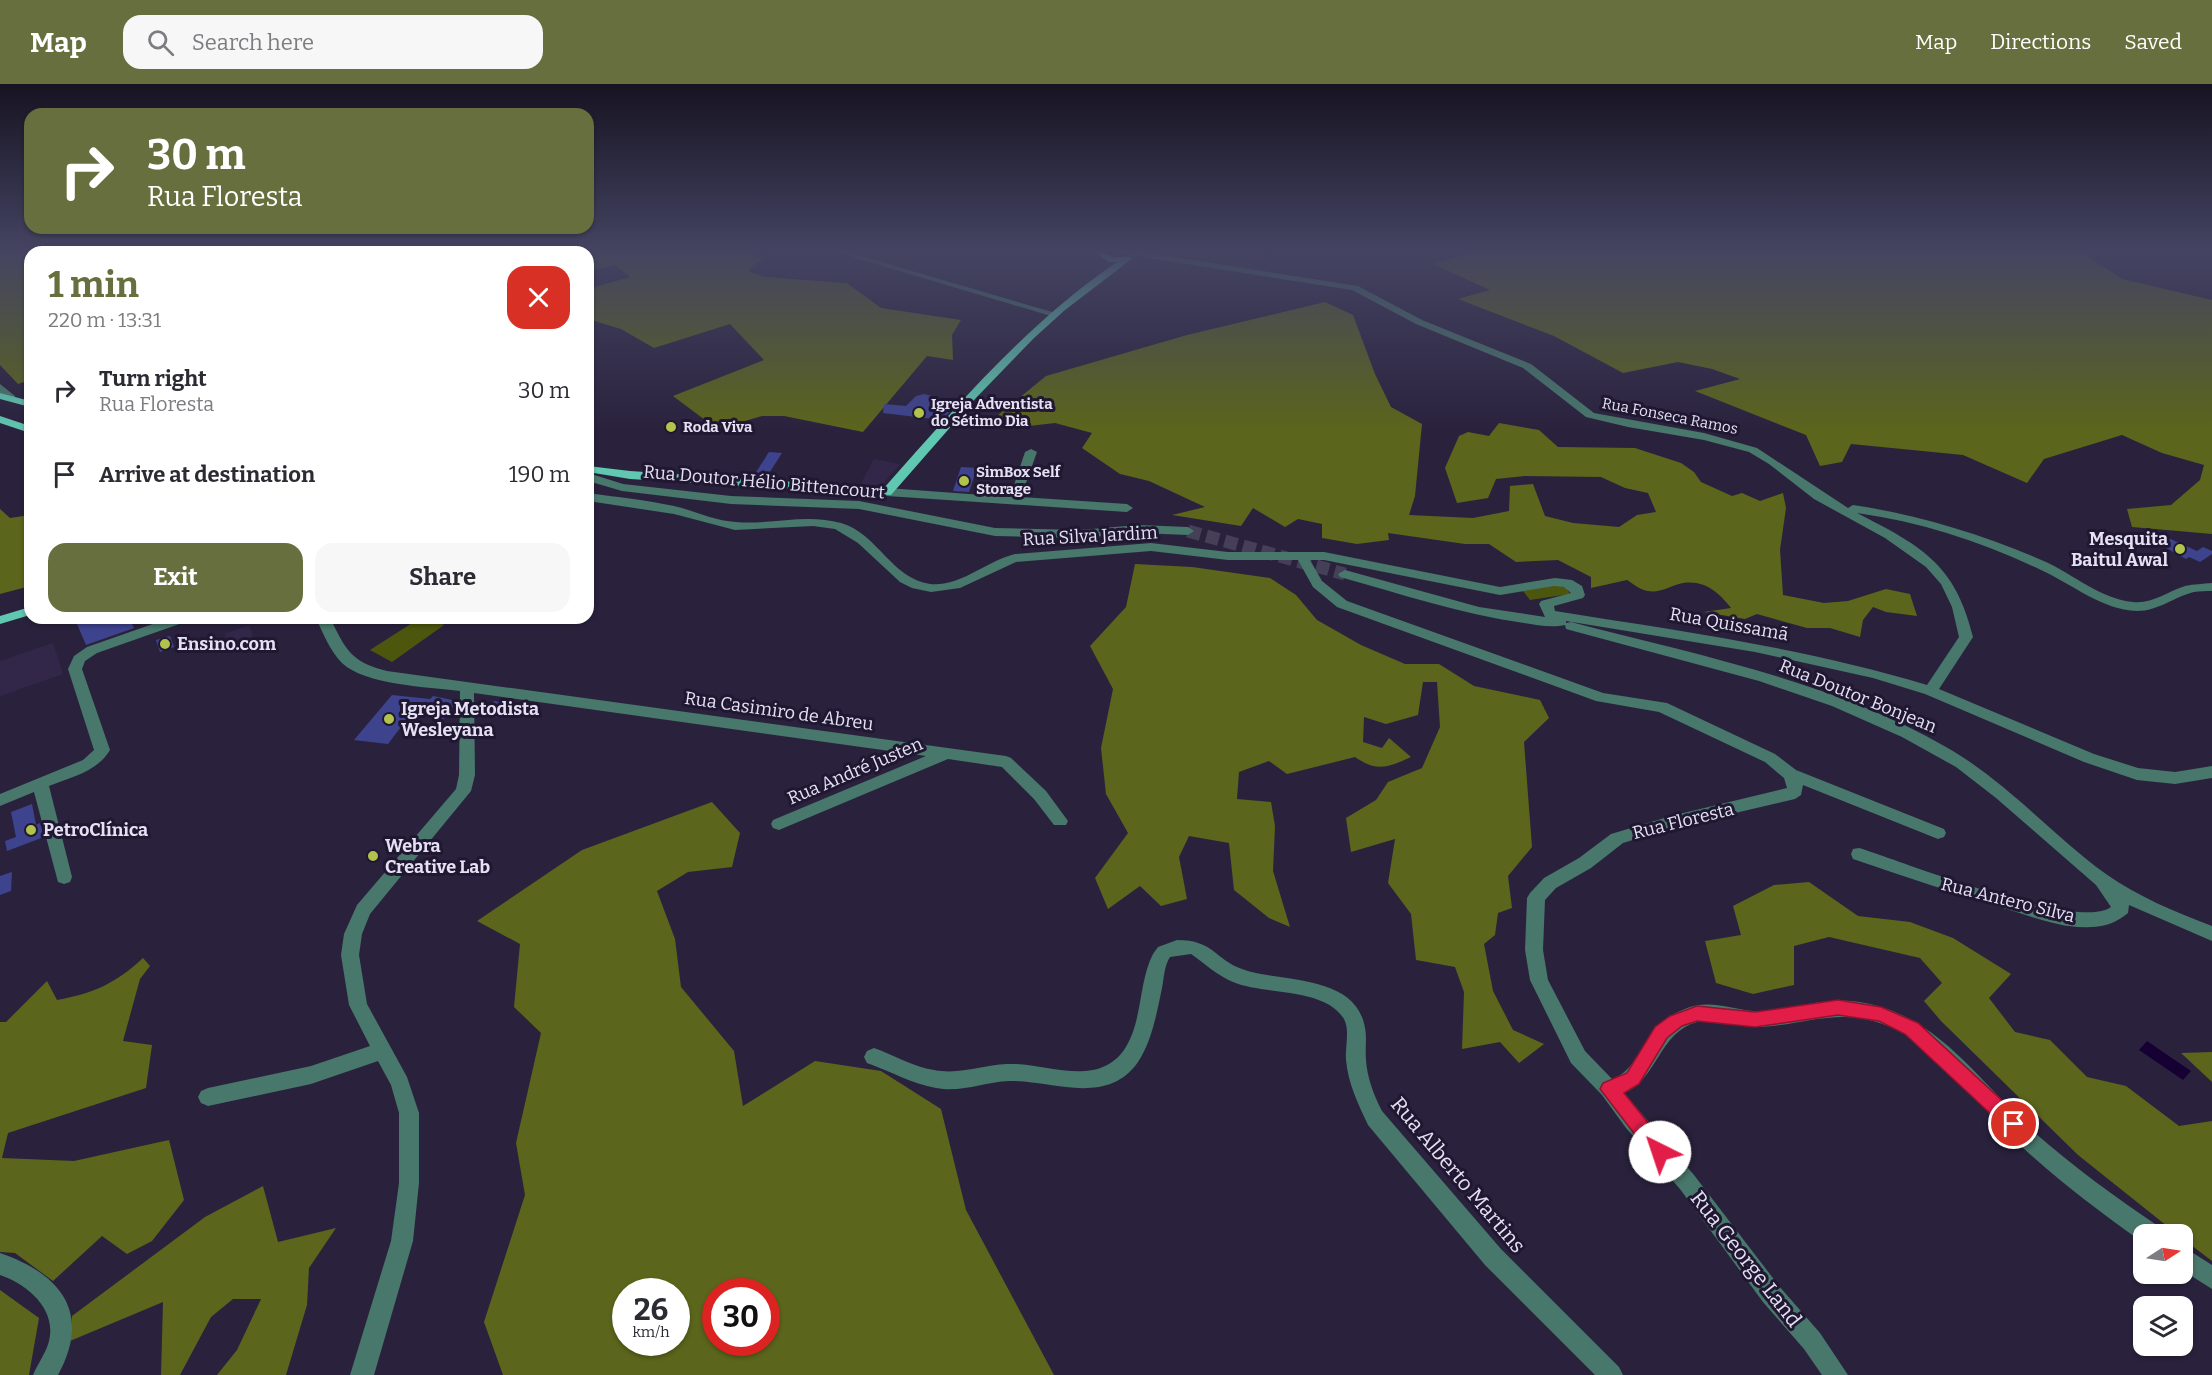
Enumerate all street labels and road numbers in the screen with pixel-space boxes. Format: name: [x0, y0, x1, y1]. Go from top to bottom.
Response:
street label: Rua Fonseca Ramos: [1601, 394, 1739, 438]
street label: Rua Doutor Hélio Bittencourt: [642, 460, 886, 504]
street label: Rua Silva Jardim: [1022, 521, 1158, 551]
street label: Rua Quissamã: [1668, 603, 1790, 645]
street label: Rua Doutor Bonjean: [1776, 654, 1940, 738]
street label: Rua Casimiro de Abreu: [683, 687, 875, 735]
street label: Rua André Justen: [784, 732, 926, 809]
street label: Rua Floresta: [1630, 798, 1736, 844]
street label: Rua Antero Silva: [1939, 873, 2077, 927]
street label: Rua Alberto Martins: [1385, 1092, 1531, 1258]
street label: Rua George Land: [1685, 1186, 1807, 1332]

